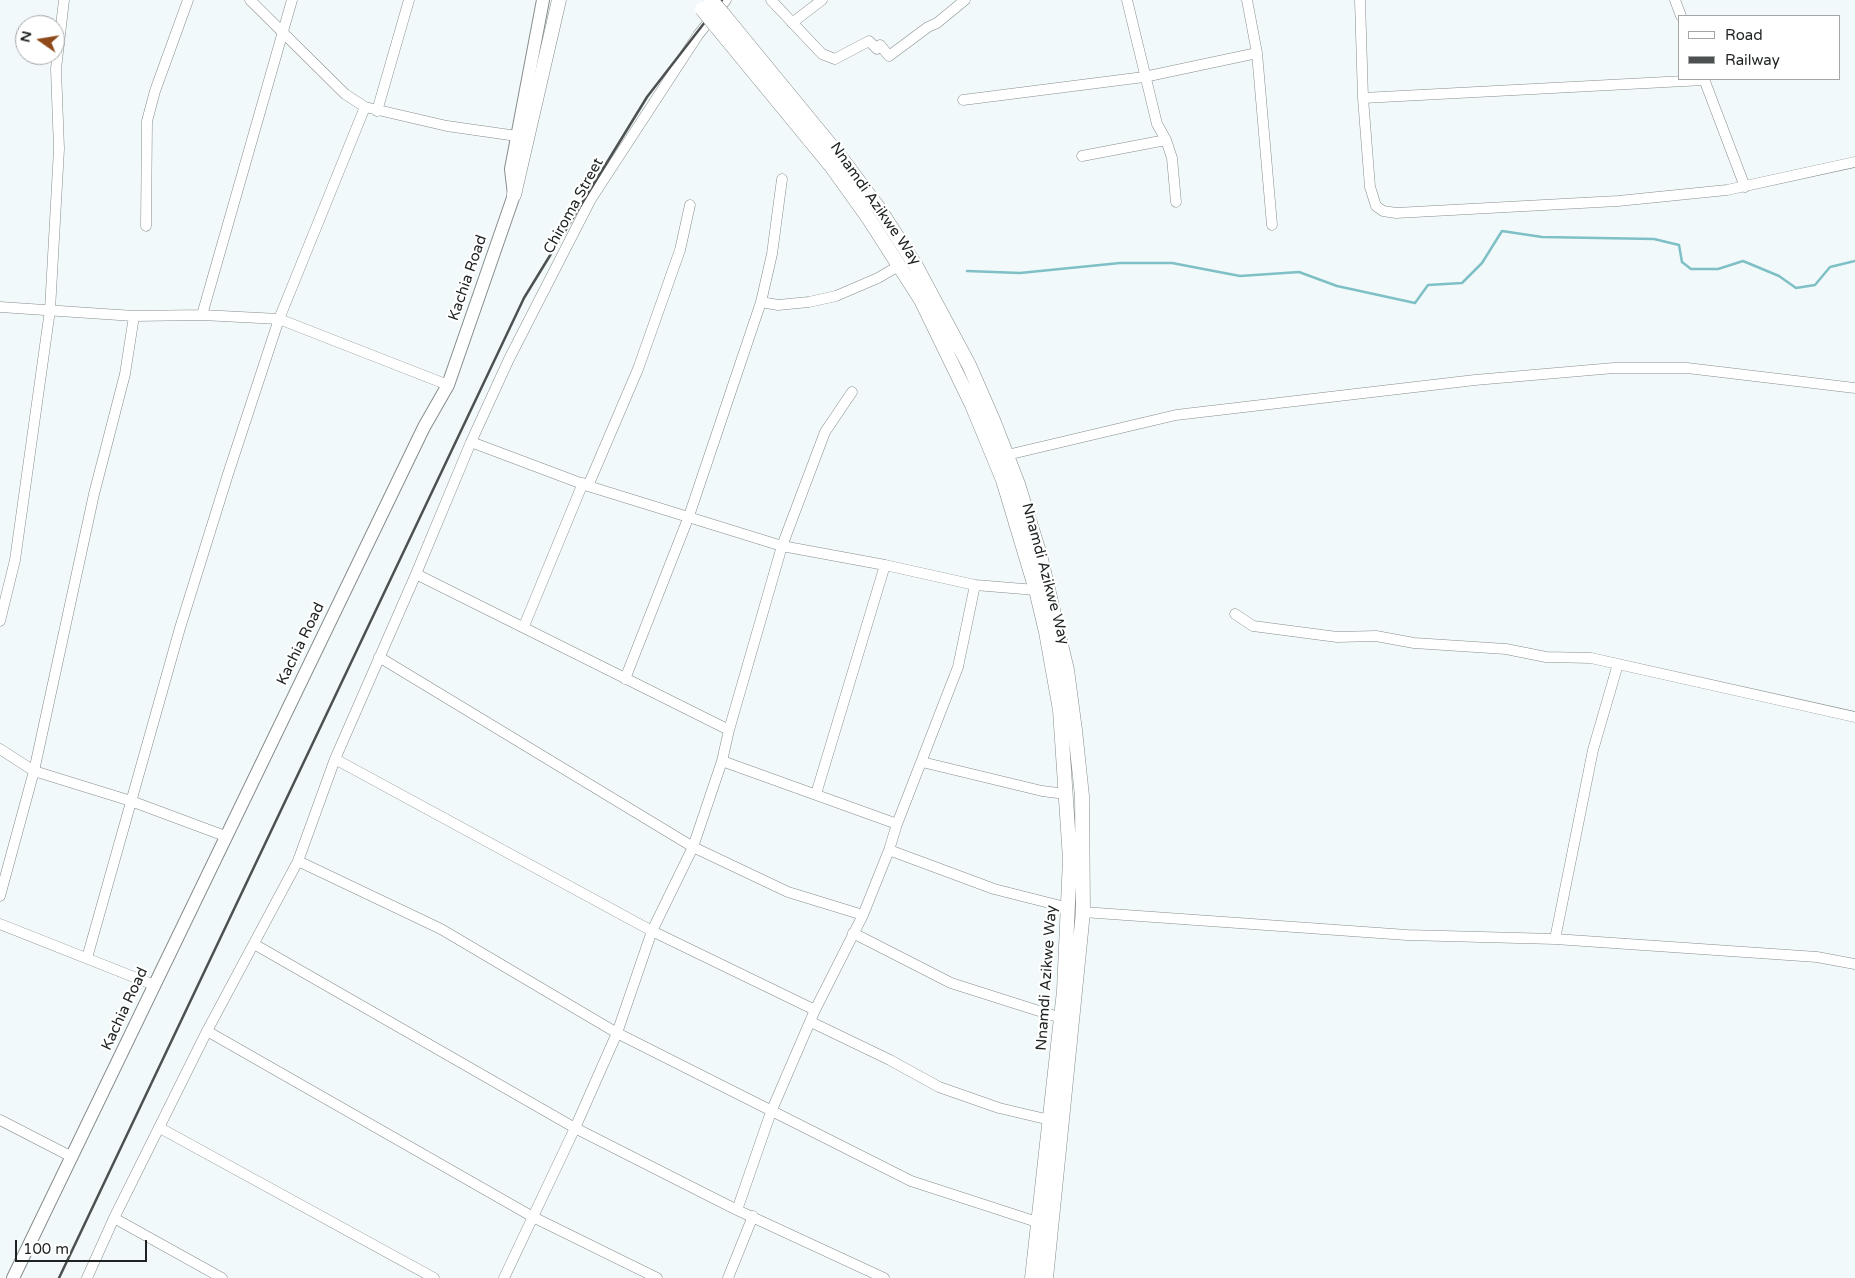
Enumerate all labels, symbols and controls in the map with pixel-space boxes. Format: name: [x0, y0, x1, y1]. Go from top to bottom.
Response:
north arrow: [15, 15, 65, 65]
legend: [1678, 15, 1840, 80]
text: Road: [1725, 26, 1763, 44]
text: N: [16, 29, 35, 44]
text: Railway: [1725, 51, 1780, 69]
street label: Nnamdi Azikwe Way: [826, 139, 924, 269]
street label: Chiroma Street: [540, 155, 608, 257]
street label: Kachia Road: [445, 233, 491, 323]
street label: Nnamdi Azikwe Way: [1017, 501, 1073, 647]
street label: Kachia Road: [273, 600, 329, 688]
street label: Nnamdi Azikwe Way: [1033, 905, 1061, 1051]
street label: Kachia Road: [98, 965, 152, 1053]
scale bar: [18, 1230, 150, 1262]
text: 100 m: [23, 1240, 69, 1258]

